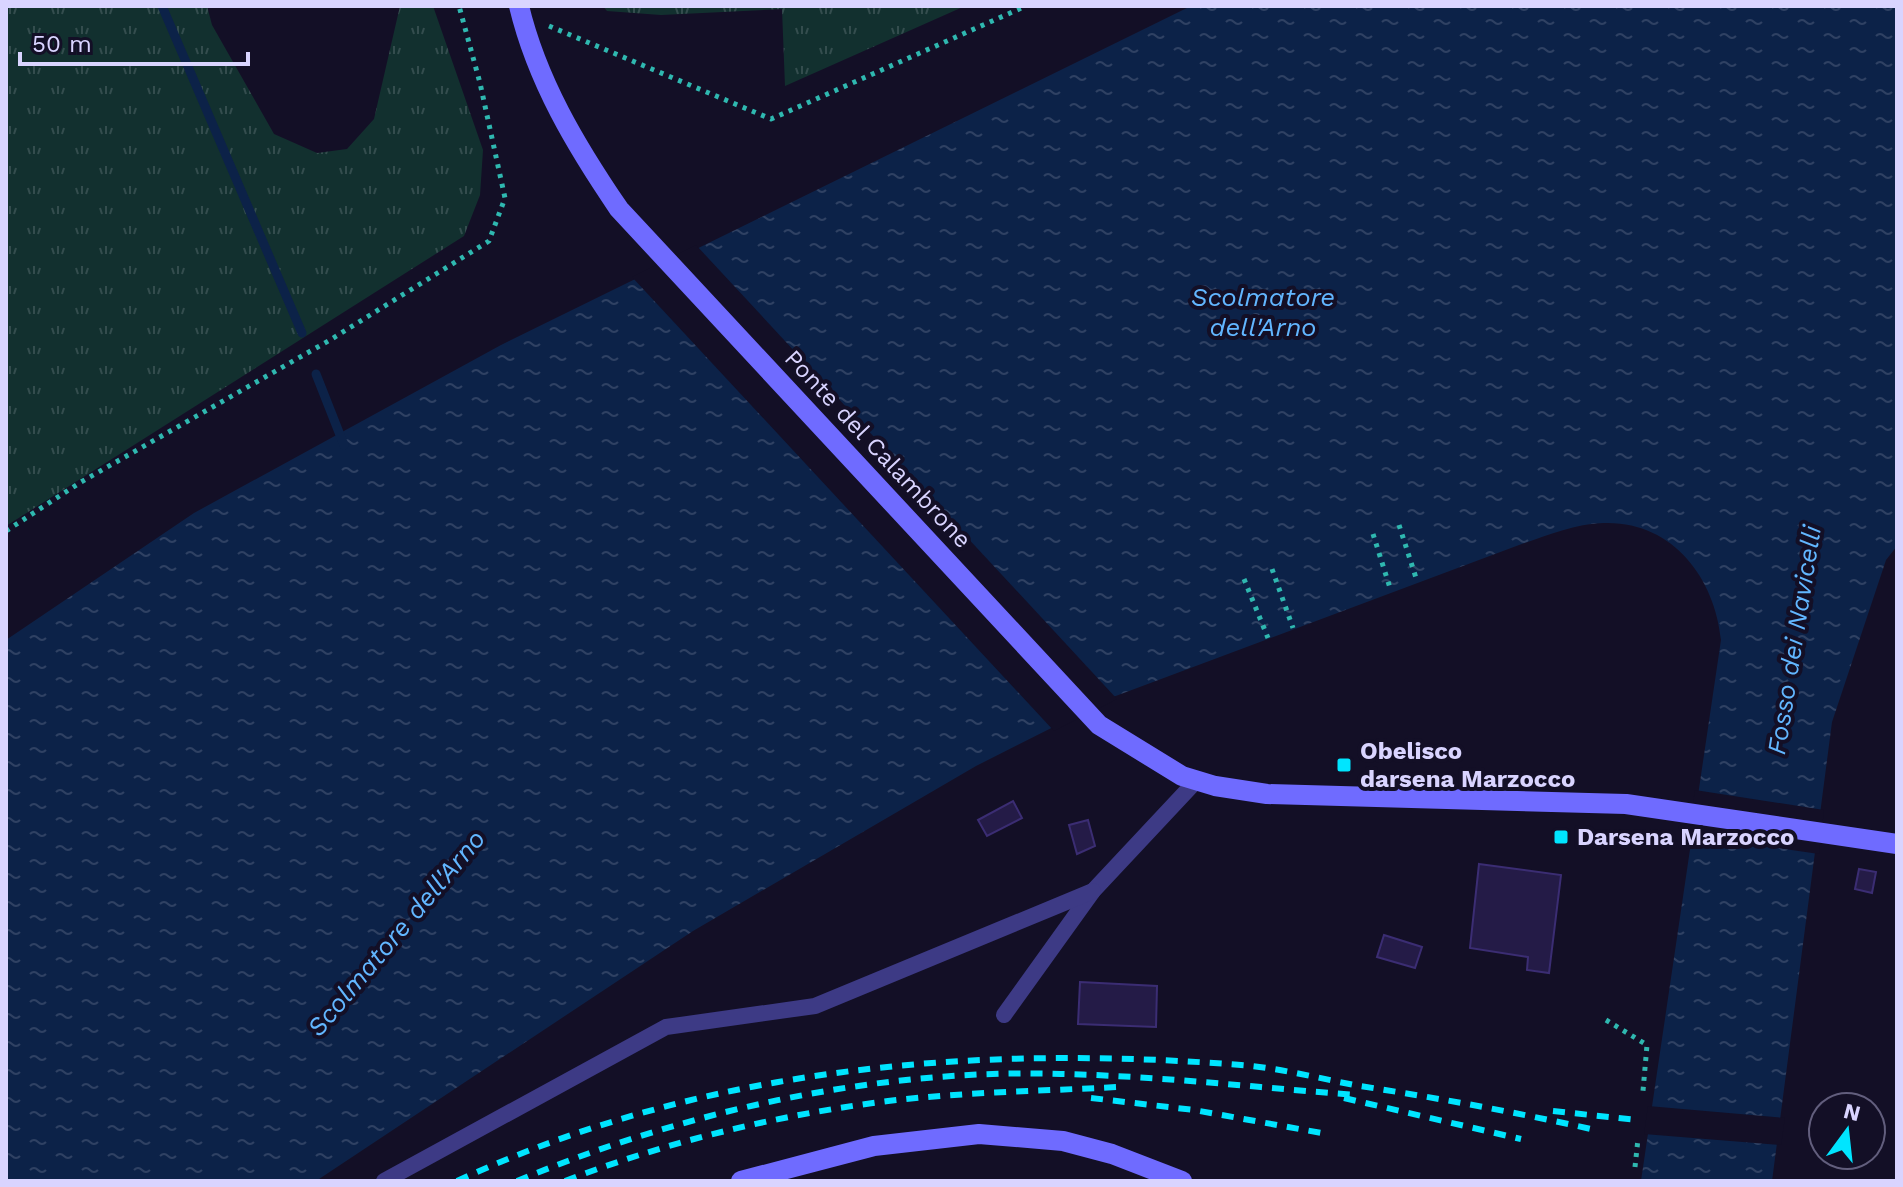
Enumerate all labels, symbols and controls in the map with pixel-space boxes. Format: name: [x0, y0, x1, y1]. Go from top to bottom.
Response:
scale bar: [20, 16, 248, 66]
text: 50 m: [32, 30, 92, 58]
water label: Scolmatore dell'Arno: [1191, 282, 1335, 342]
street label: Ponte del Calambrone: [779, 344, 977, 554]
water label: Fosso dei Navicelli: [1761, 522, 1827, 757]
place label: Obelisco darsena Marzocco: [1360, 737, 1575, 793]
marker: Obelisco darsena Marzocco: [1335, 756, 1353, 774]
place label: Darsena Marzocco: [1577, 823, 1794, 851]
water label: Scolmatore dell'Arno: [301, 824, 491, 1042]
marker: Darsena Marzocco: [1552, 828, 1570, 846]
north arrow: [1807, 1091, 1887, 1171]
text: N: [1841, 1098, 1863, 1126]

